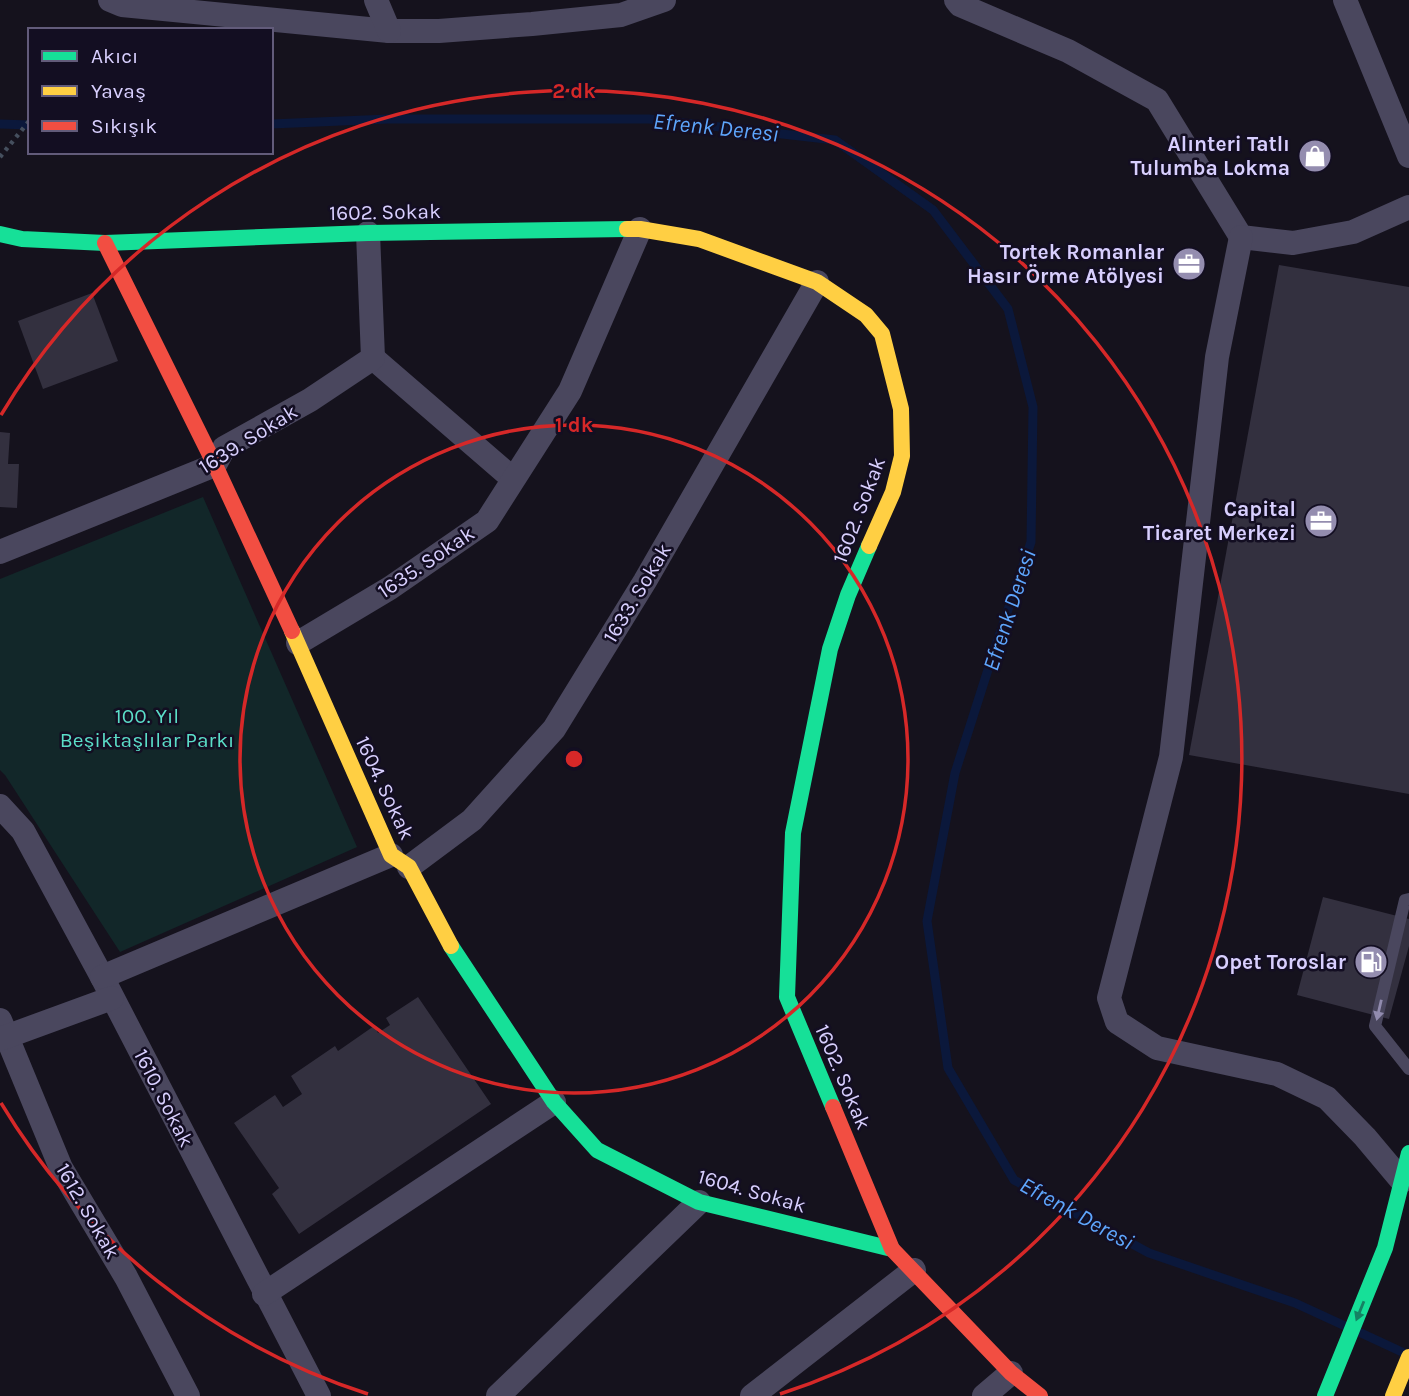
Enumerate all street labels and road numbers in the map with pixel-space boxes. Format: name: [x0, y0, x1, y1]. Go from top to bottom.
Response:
street label: 1602. Sokak: [329, 199, 441, 225]
street label: 1639. Sokak: [194, 399, 302, 479]
street label: 1602. Sokak: [828, 453, 890, 566]
street label: 1635. Sokak: [373, 521, 479, 603]
street label: 1633. Sokak: [598, 539, 676, 647]
street label: 1604. Sokak: [351, 732, 419, 844]
street label: 1602. Sokak: [810, 1021, 876, 1133]
street label: 1610. Sokak: [129, 1045, 199, 1151]
street label: 1612. Sokak: [51, 1159, 125, 1263]
street label: 1604. Sokak: [695, 1164, 809, 1218]

